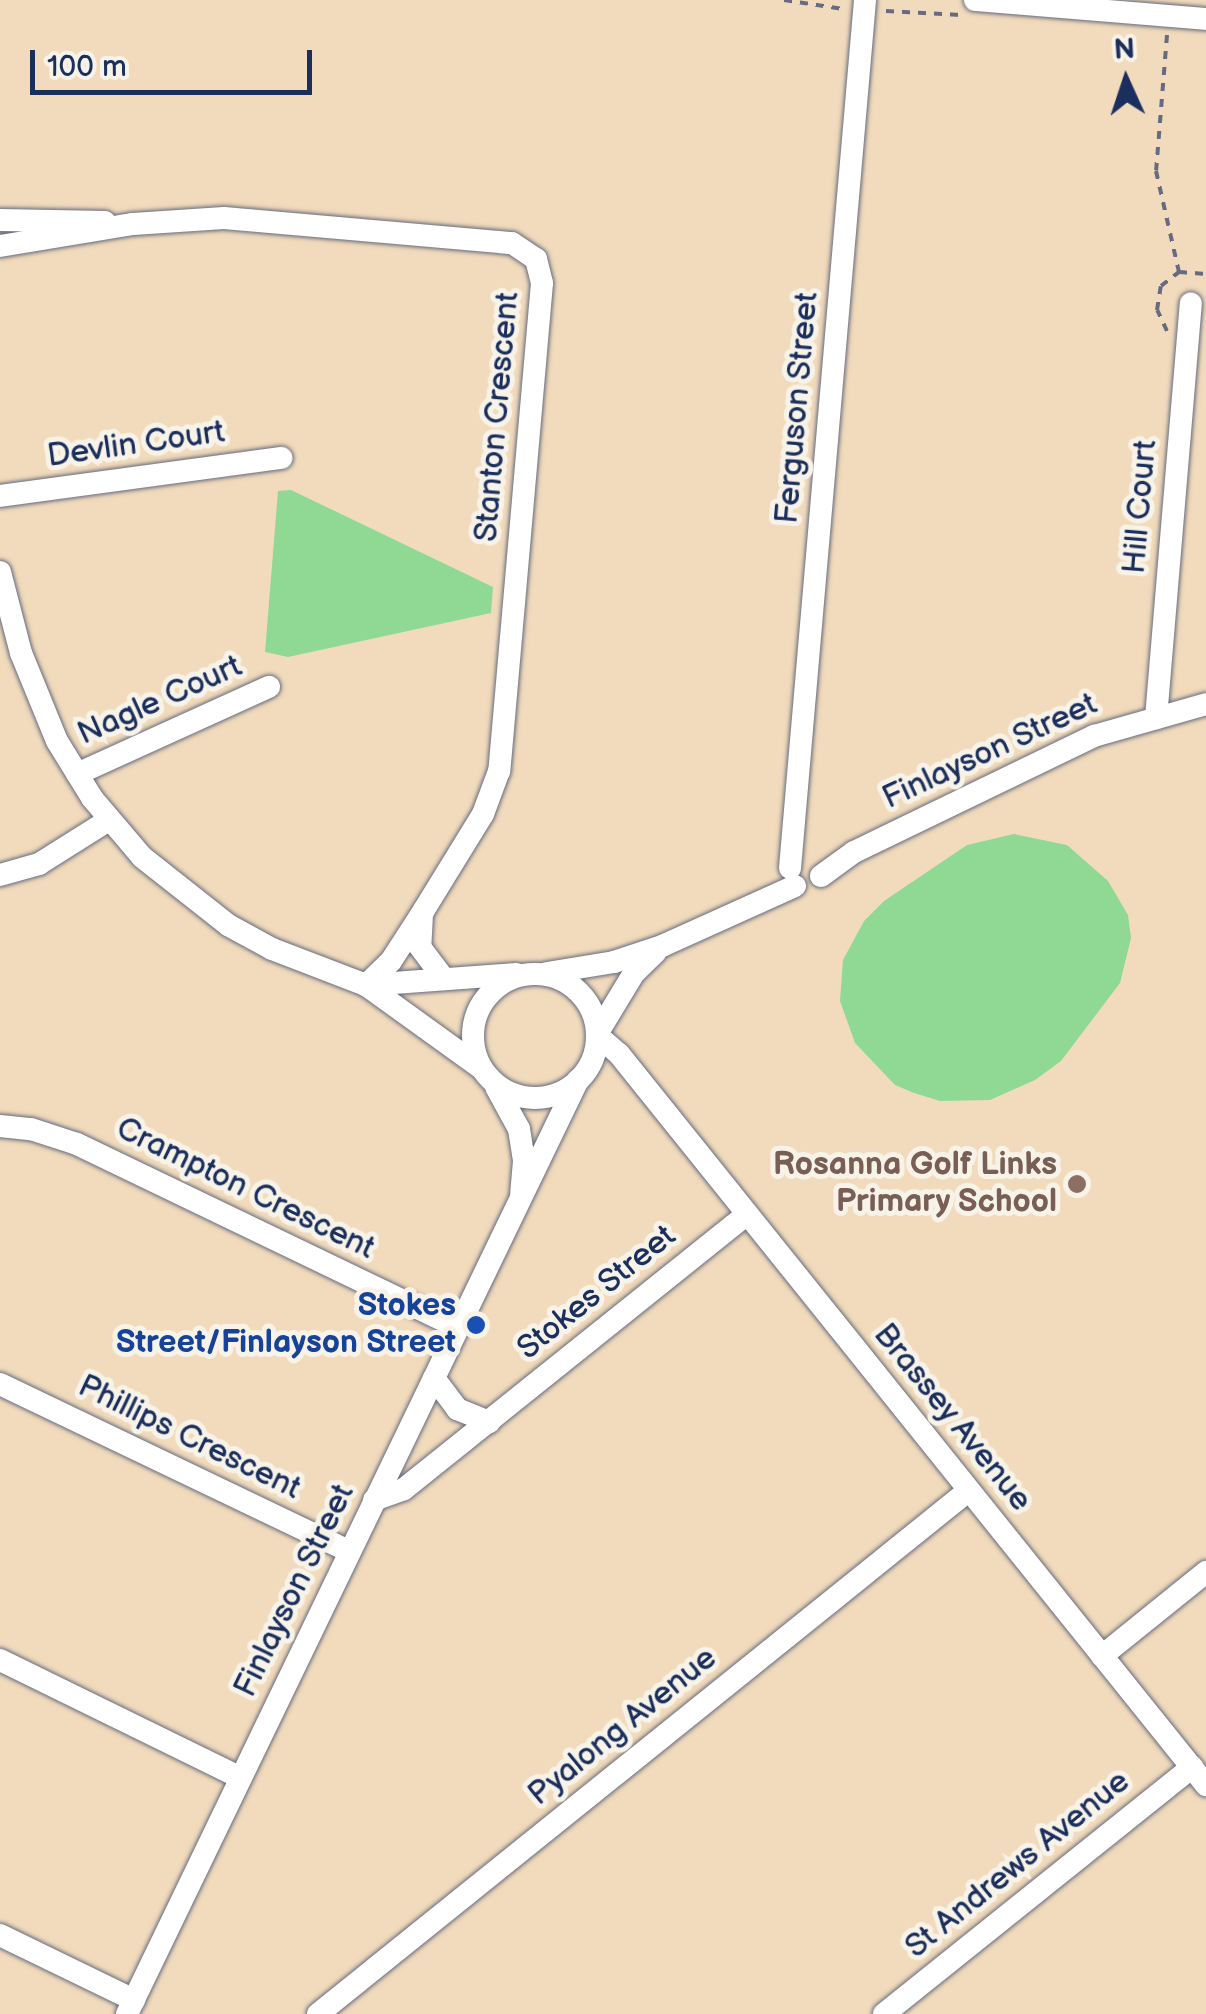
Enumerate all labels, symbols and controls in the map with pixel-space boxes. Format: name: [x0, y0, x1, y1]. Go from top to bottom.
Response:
scale bar: [35, 30, 318, 92]
north arrow: [1076, 30, 1176, 130]
text: N: [1113, 33, 1136, 67]
text: 100 m: [47, 49, 127, 85]
street label: Ferguson Street: [769, 290, 827, 526]
street label: Stanton Crescent: [468, 291, 528, 543]
street label: Devlin Court: [45, 414, 227, 476]
street label: Hill Court: [1116, 439, 1166, 575]
street label: Nagle Court: [72, 648, 248, 754]
street label: Finlayson Street: [877, 686, 1103, 818]
street label: Crampton Crescent: [110, 1110, 380, 1268]
place label: Rosanna Golf Links Primary School: [773, 1147, 1057, 1222]
marker: Rosanna Golf Links Primary School: [1066, 1173, 1088, 1195]
street label: Stokes Street: [510, 1217, 684, 1369]
place label: Stokes Street/Finlayson Street: [116, 1288, 456, 1363]
marker: Stokes Street/Finlayson Street: [465, 1314, 487, 1336]
street label: Brassey Avenue: [864, 1316, 1040, 1520]
street label: Phillips Crescent: [72, 1368, 306, 1508]
street label: Finlayson Street: [227, 1478, 363, 1704]
street label: Pyalong Avenue: [521, 1639, 725, 1815]
street label: St Andrews Avenue: [898, 1763, 1138, 1967]

